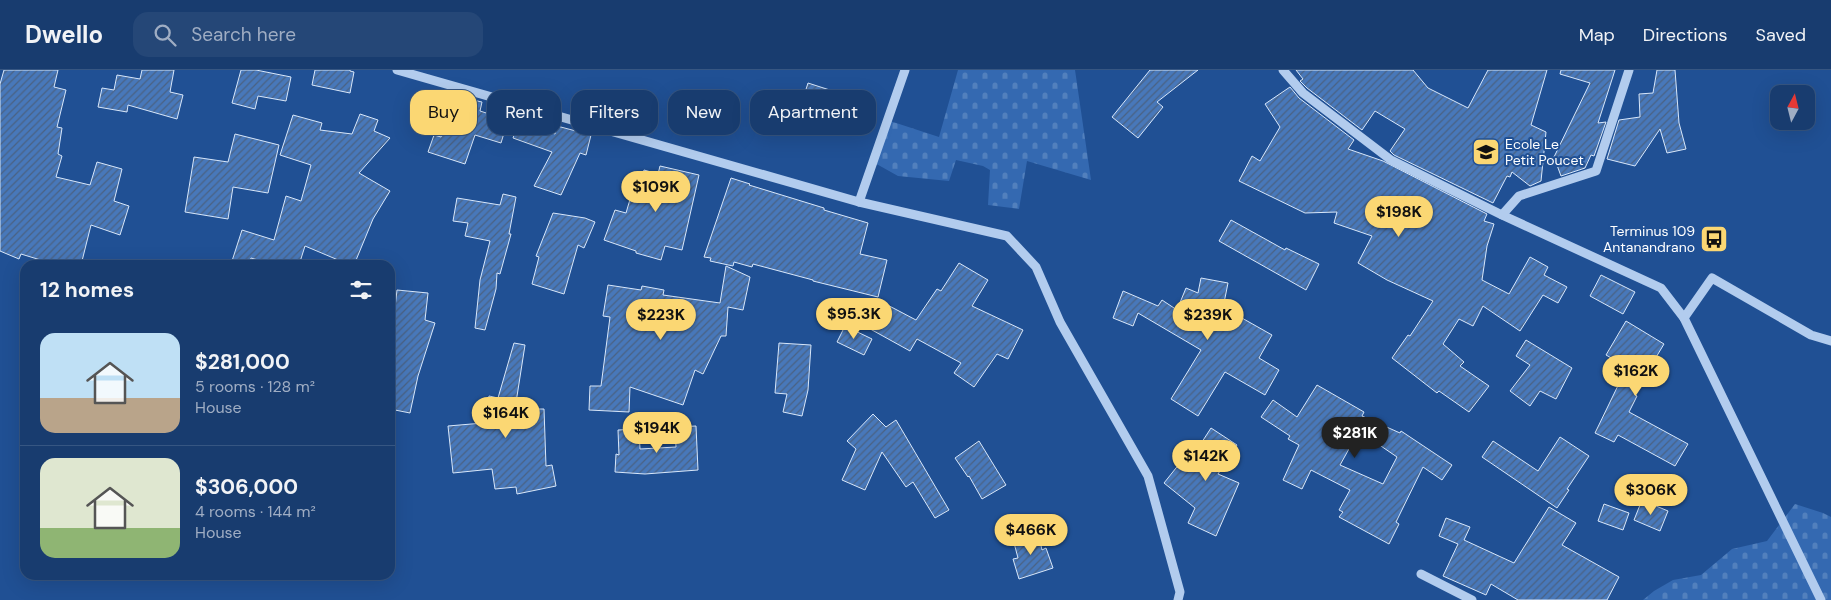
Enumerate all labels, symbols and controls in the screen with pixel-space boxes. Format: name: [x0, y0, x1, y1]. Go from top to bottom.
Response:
search box: [133, 12, 483, 57]
text: Dwello: [25, 19, 103, 50]
icon: search: [151, 21, 179, 49]
text: Search here: [191, 22, 296, 47]
text: Map: [1579, 23, 1615, 47]
text: Directions: [1643, 23, 1728, 47]
text: Saved: [1756, 23, 1806, 47]
north arrow: [1770, 85, 1815, 130]
map controls: [1770, 85, 1815, 130]
chip: Buy: [410, 90, 477, 135]
chip: Rent: [487, 90, 561, 135]
chip: Filters: [571, 90, 658, 135]
chip: New: [668, 90, 740, 135]
chip: Apartment: [750, 90, 876, 135]
place label: Ecole Le Petit Poucet: [1505, 135, 1584, 169]
school or university icon: Ecole Le Petit Poucet: [1471, 137, 1501, 167]
pin: $109K: [621, 170, 691, 213]
text: $109K: [632, 176, 680, 197]
pin: $198K: [1364, 196, 1434, 238]
text: $198K: [1376, 201, 1422, 222]
place label: Terminus 109 Antanandrano: [1603, 222, 1695, 256]
bus stop icon: Terminus 109 Antanandrano: [1699, 224, 1729, 254]
text: 12 homes: [40, 276, 134, 304]
icon: filters: [347, 276, 375, 304]
pin: $223K: [626, 298, 696, 341]
pin: $95.3K: [813, 298, 895, 340]
pin: $239K: [1173, 298, 1243, 341]
text: $95.3K: [827, 303, 881, 324]
text: $223K: [637, 304, 685, 325]
text: $239K: [1184, 304, 1232, 325]
text: $281,000: [195, 348, 290, 376]
icon: home: [80, 353, 140, 413]
pin: $162K: [1601, 354, 1671, 397]
text: $162K: [1613, 360, 1659, 381]
text: 5 rooms · 128 m²: [195, 376, 315, 397]
pin: $164K: [471, 396, 541, 439]
text: House: [195, 397, 242, 418]
text: $164K: [483, 402, 529, 423]
pin: $194K: [622, 412, 692, 454]
pin: $281K: [1320, 416, 1390, 459]
text: $194K: [634, 417, 680, 438]
text: $281K: [1333, 422, 1377, 443]
pin: $142K: [1171, 440, 1241, 482]
text: $142K: [1183, 445, 1229, 466]
text: $306,000: [195, 473, 298, 501]
pin: $306K: [1616, 474, 1686, 516]
icon: home: [80, 478, 140, 538]
text: $306K: [1625, 479, 1677, 500]
text: 4 rooms · 144 m²: [195, 501, 316, 522]
pin: $466K: [996, 514, 1066, 556]
text: $466K: [1006, 519, 1056, 540]
text: House: [195, 522, 242, 543]

